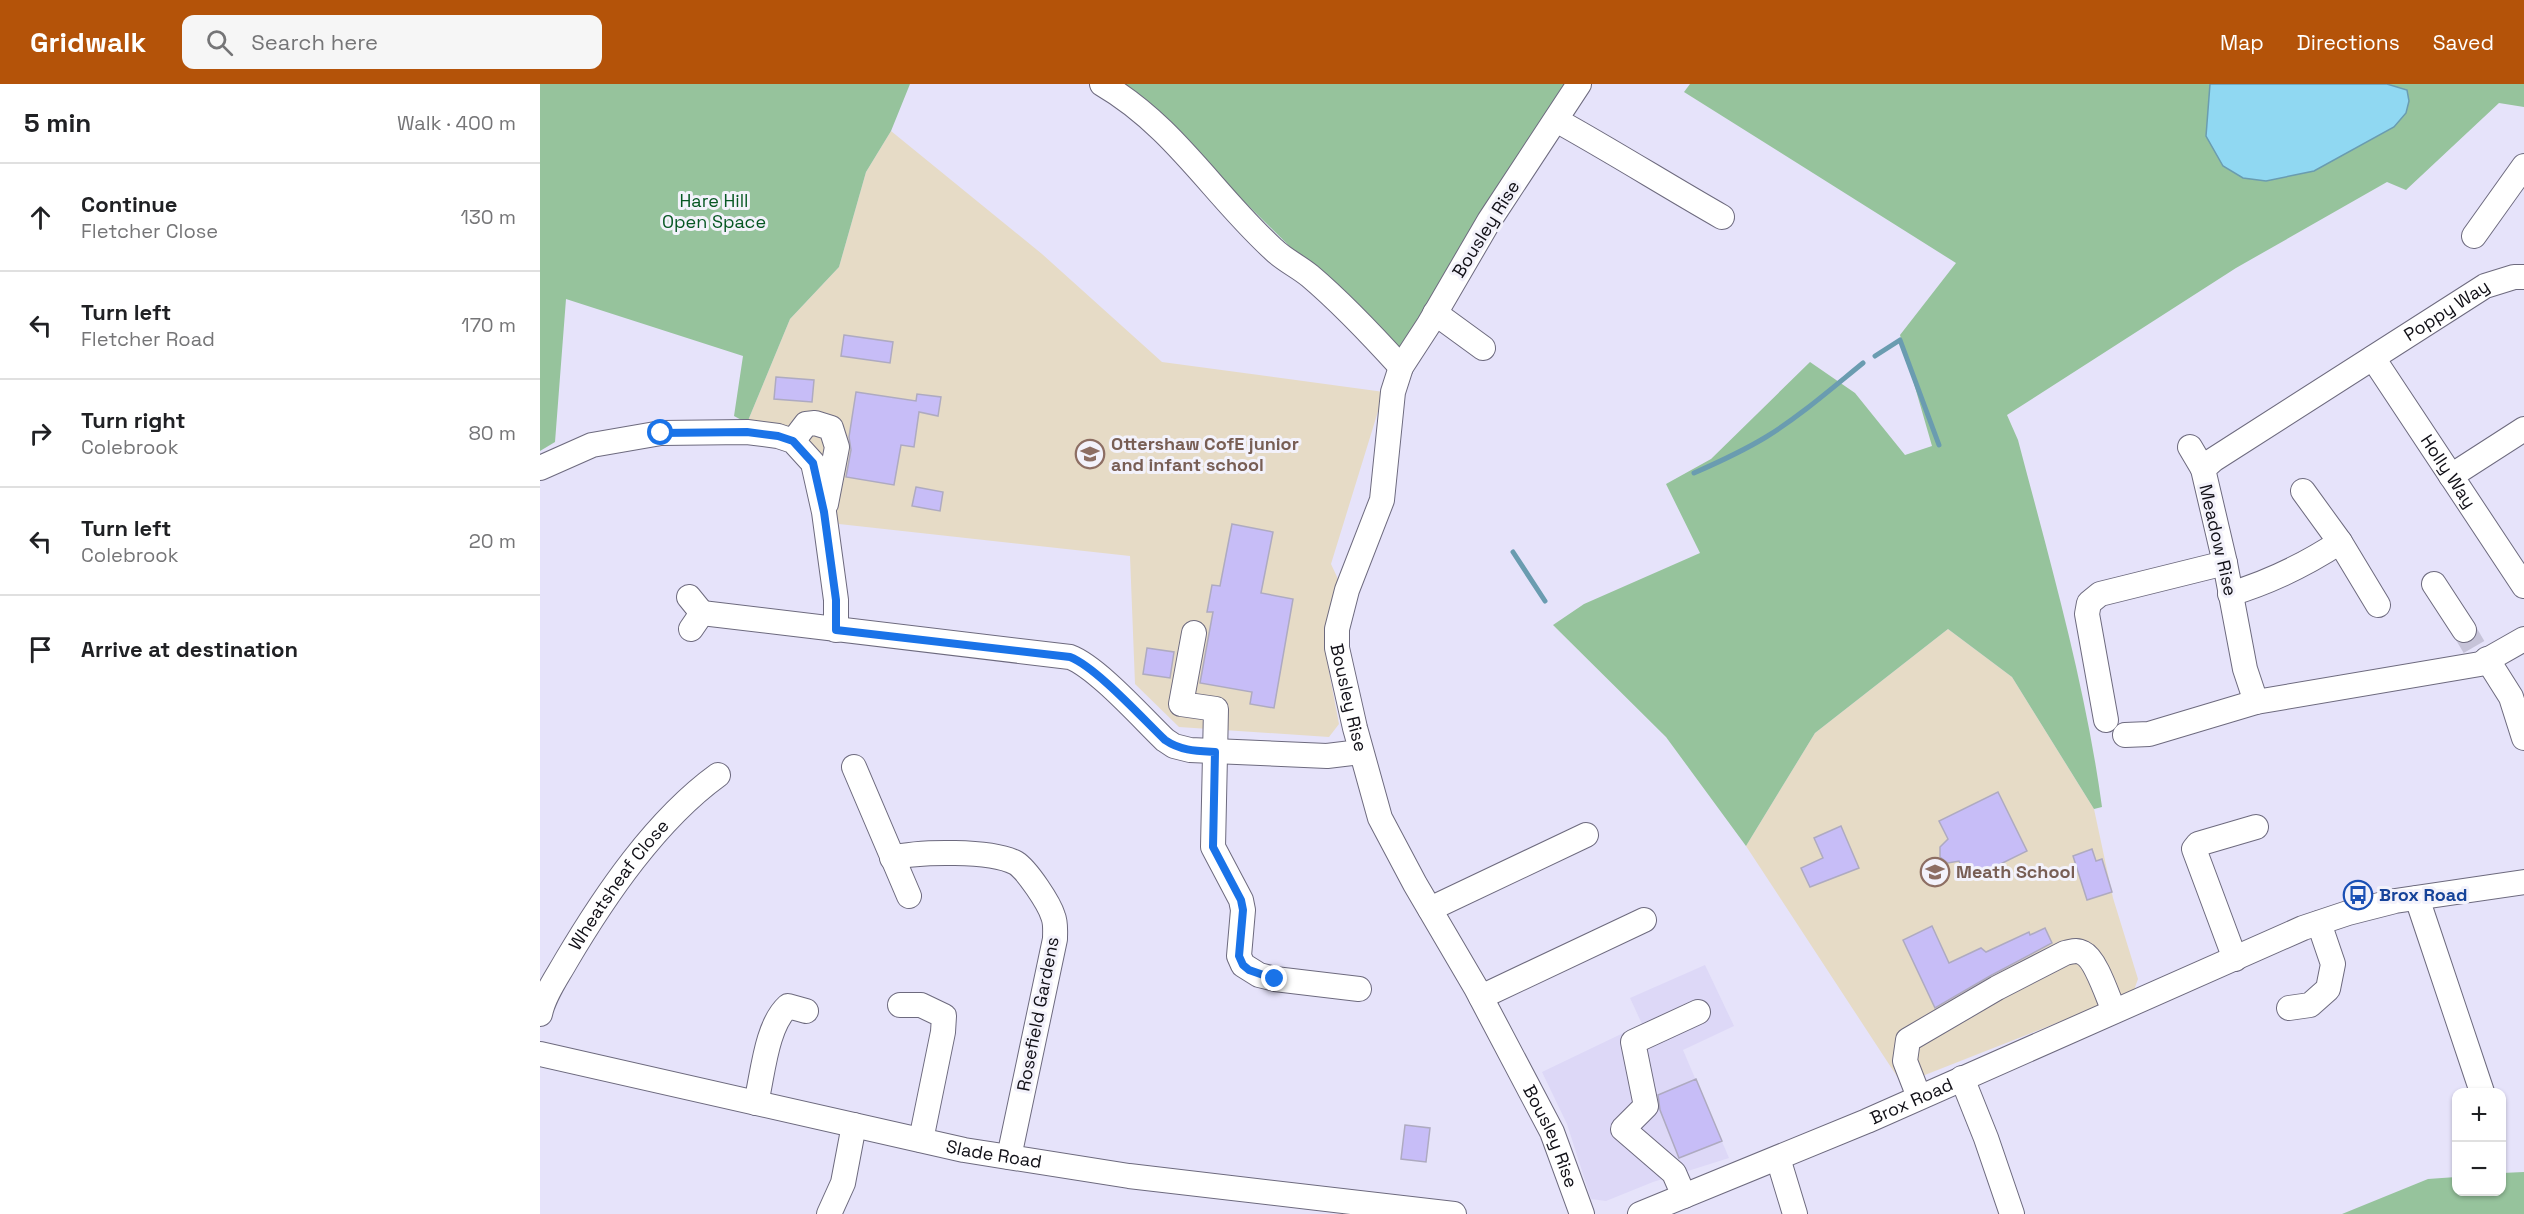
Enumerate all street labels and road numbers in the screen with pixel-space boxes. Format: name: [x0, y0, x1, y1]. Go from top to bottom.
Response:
street label: Bousley Rise: [1447, 176, 1525, 282]
street label: Poppy Way: [2399, 274, 2493, 346]
street label: Holly Way: [2416, 430, 2481, 512]
street label: Meadow Rise: [2194, 482, 2242, 598]
street label: Bousley Rise: [1325, 641, 1373, 754]
street label: Wheatsheaf Close: [563, 814, 674, 954]
street label: Rosefield Gardens: [1011, 935, 1064, 1093]
street label: Brox Road: [1866, 1072, 1956, 1129]
street label: Bousley Rise: [1518, 1081, 1583, 1191]
street label: Slade Road: [944, 1134, 1044, 1173]

